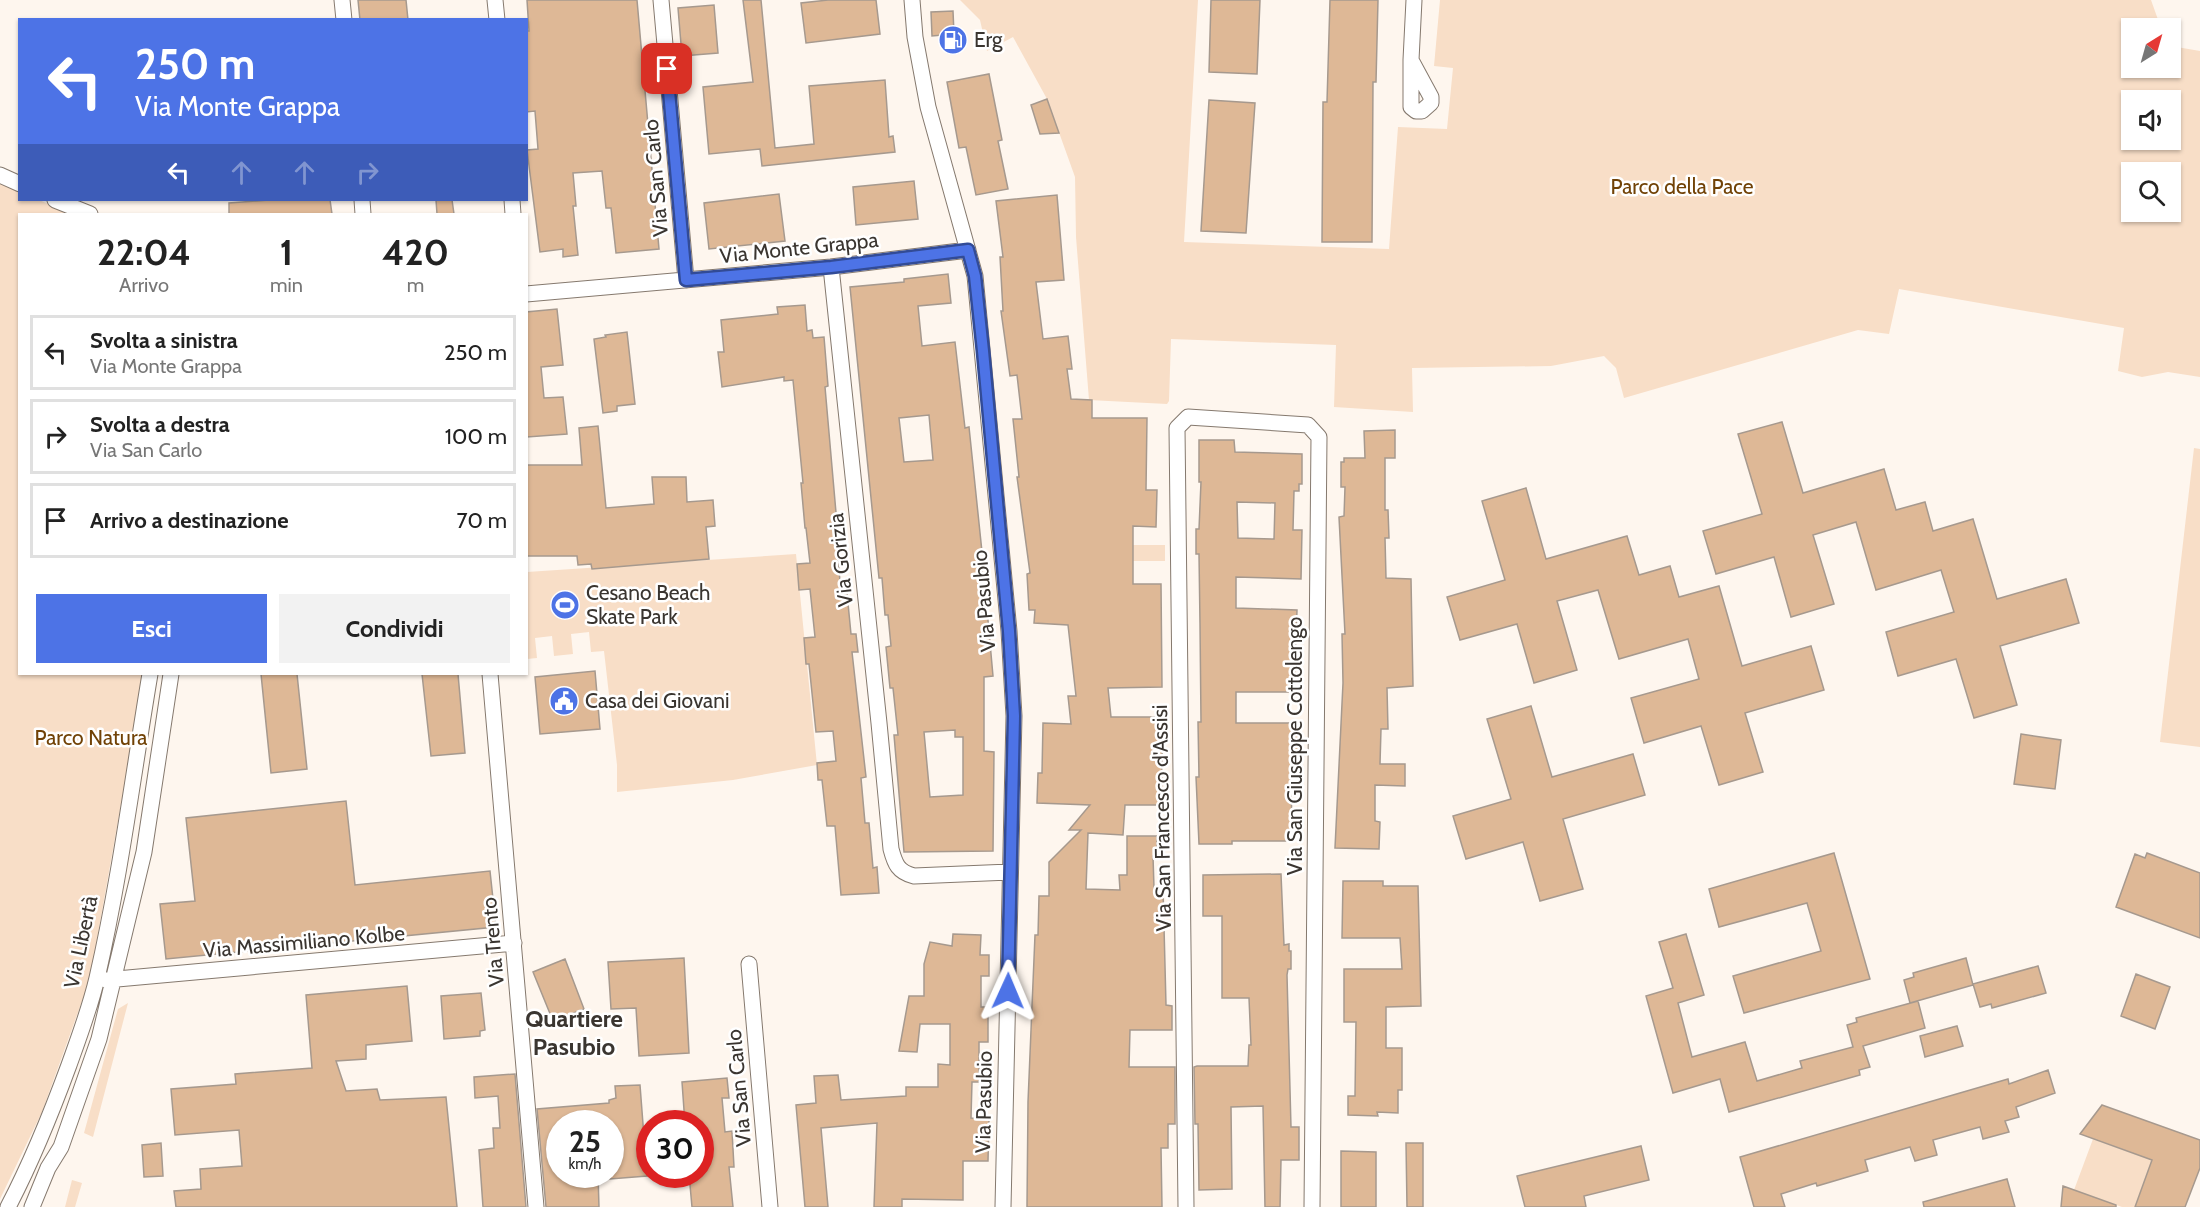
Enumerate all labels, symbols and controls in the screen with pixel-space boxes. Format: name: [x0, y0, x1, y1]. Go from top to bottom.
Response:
north arrow: [2121, 18, 2181, 78]
map controls: [2121, 18, 2181, 222]
fuel station icon: Erg: [937, 24, 969, 56]
place label: Erg: [974, 27, 1003, 52]
text: 250 m: [135, 38, 255, 90]
icon: left: [36, 42, 114, 120]
pin: [641, 43, 692, 94]
icon: arrive: [650, 52, 683, 85]
text: Via Monte Grappa: [135, 90, 340, 123]
button: sound: [2121, 90, 2181, 150]
street label: Via San Carlo: [638, 118, 673, 238]
icon: left: [162, 156, 195, 189]
icon: ahead: [225, 156, 258, 189]
icon: ahead: [288, 156, 321, 189]
icon: right: [351, 156, 384, 189]
button: search: [2121, 162, 2181, 222]
park label: Parco della Pace: [1611, 174, 1754, 199]
street label: Via Monte Grappa: [718, 227, 880, 268]
text: 22:04: [97, 230, 191, 274]
text: 1: [280, 230, 293, 274]
text: 420: [382, 230, 449, 274]
text: Arrivo: [119, 273, 169, 297]
text: min: [270, 273, 303, 297]
text: m: [407, 273, 424, 297]
text: Svolta a sinistra: [90, 327, 238, 354]
icon: left: [39, 336, 72, 369]
text: 250 m: [444, 339, 507, 366]
text: Via Monte Grappa: [90, 354, 242, 378]
text: Svolta a destra: [90, 411, 230, 438]
icon: right: [39, 420, 72, 453]
text: 100 m: [445, 423, 507, 450]
text: Via San Carlo: [90, 438, 202, 462]
icon: arrive: [39, 504, 72, 537]
text: Arrivo a destinazione: [90, 507, 288, 534]
text: 70 m: [457, 507, 507, 534]
street label: Via Gorizia: [823, 512, 858, 608]
street label: Via Pasubio: [967, 549, 1000, 653]
place label: Cesano Beach Skate Park: [586, 580, 710, 629]
sports icon: Cesano Beach Skate Park: [549, 589, 581, 621]
button: Esci: [36, 594, 267, 663]
button: Condividi: [279, 594, 510, 663]
street label: Via San Giuseppe Cottolengo: [1282, 617, 1307, 875]
public building icon: Casa dei Giovani: [548, 685, 580, 717]
place label: Casa dei Giovani: [585, 688, 729, 713]
street label: Via San Francesco d'Assisi: [1147, 704, 1176, 932]
park label: Parco Natura: [35, 725, 147, 750]
street label: Via Libertà: [58, 893, 103, 991]
street label: Via Trento: [476, 896, 509, 988]
street label: Via Massimiliano Kolbe: [202, 920, 406, 963]
position arrow: [976, 959, 1040, 1023]
district label: Quartiere Pasubio: [525, 1004, 623, 1061]
street label: Via San Carlo: [721, 1028, 756, 1148]
street label: Via Pasubio: [970, 1051, 997, 1153]
speed limit sign: 30: [636, 1110, 714, 1188]
text: 25: [569, 1123, 601, 1160]
text: km/h: [569, 1155, 601, 1173]

